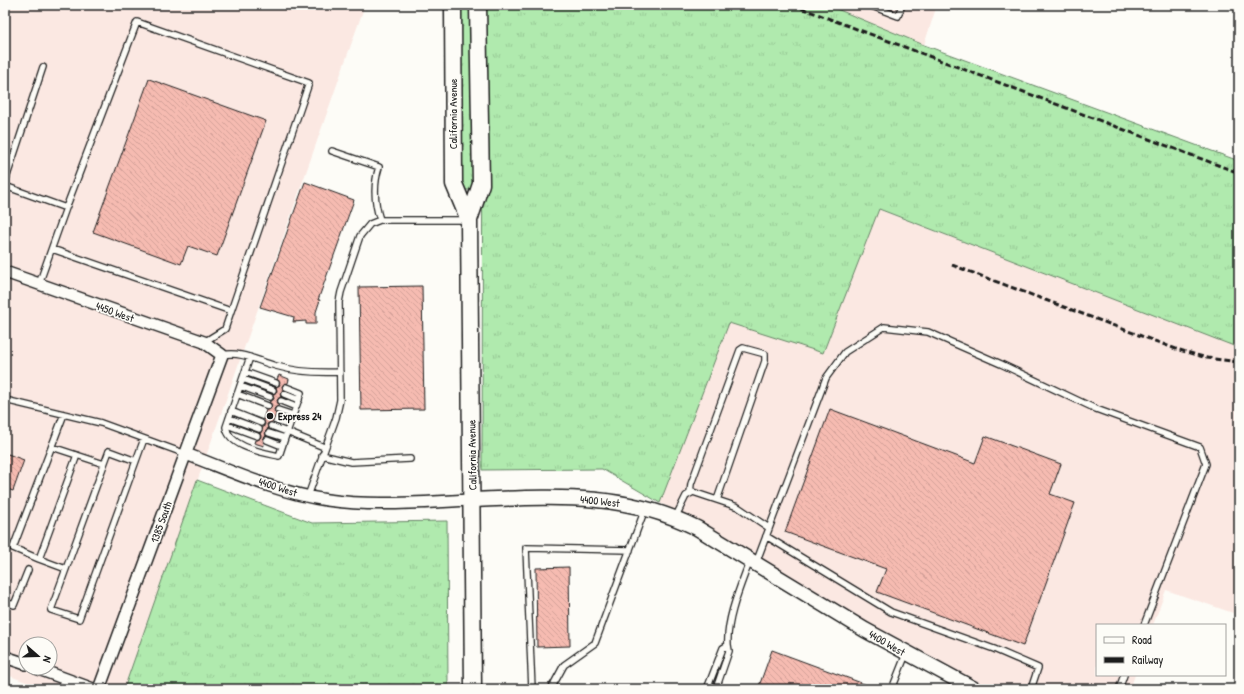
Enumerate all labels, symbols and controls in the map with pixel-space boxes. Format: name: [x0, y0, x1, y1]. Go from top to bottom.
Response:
street label: California Avenue: [446, 78, 460, 149]
street label: 4450 West: [94, 299, 136, 325]
place label: Express 24: [278, 409, 321, 424]
marker: Express 24: [265, 411, 275, 421]
street label: California Avenue: [464, 419, 480, 490]
street label: 4400 West: [257, 474, 299, 500]
street label: 4400 West: [579, 492, 621, 510]
street label: 1385 South: [147, 499, 175, 545]
legend: [1096, 624, 1226, 676]
street label: 4400 West: [866, 627, 908, 659]
text: Road: [1132, 631, 1152, 648]
north arrow: [18, 636, 58, 676]
text: Railway: [1132, 651, 1163, 668]
text: N: [40, 654, 55, 665]

